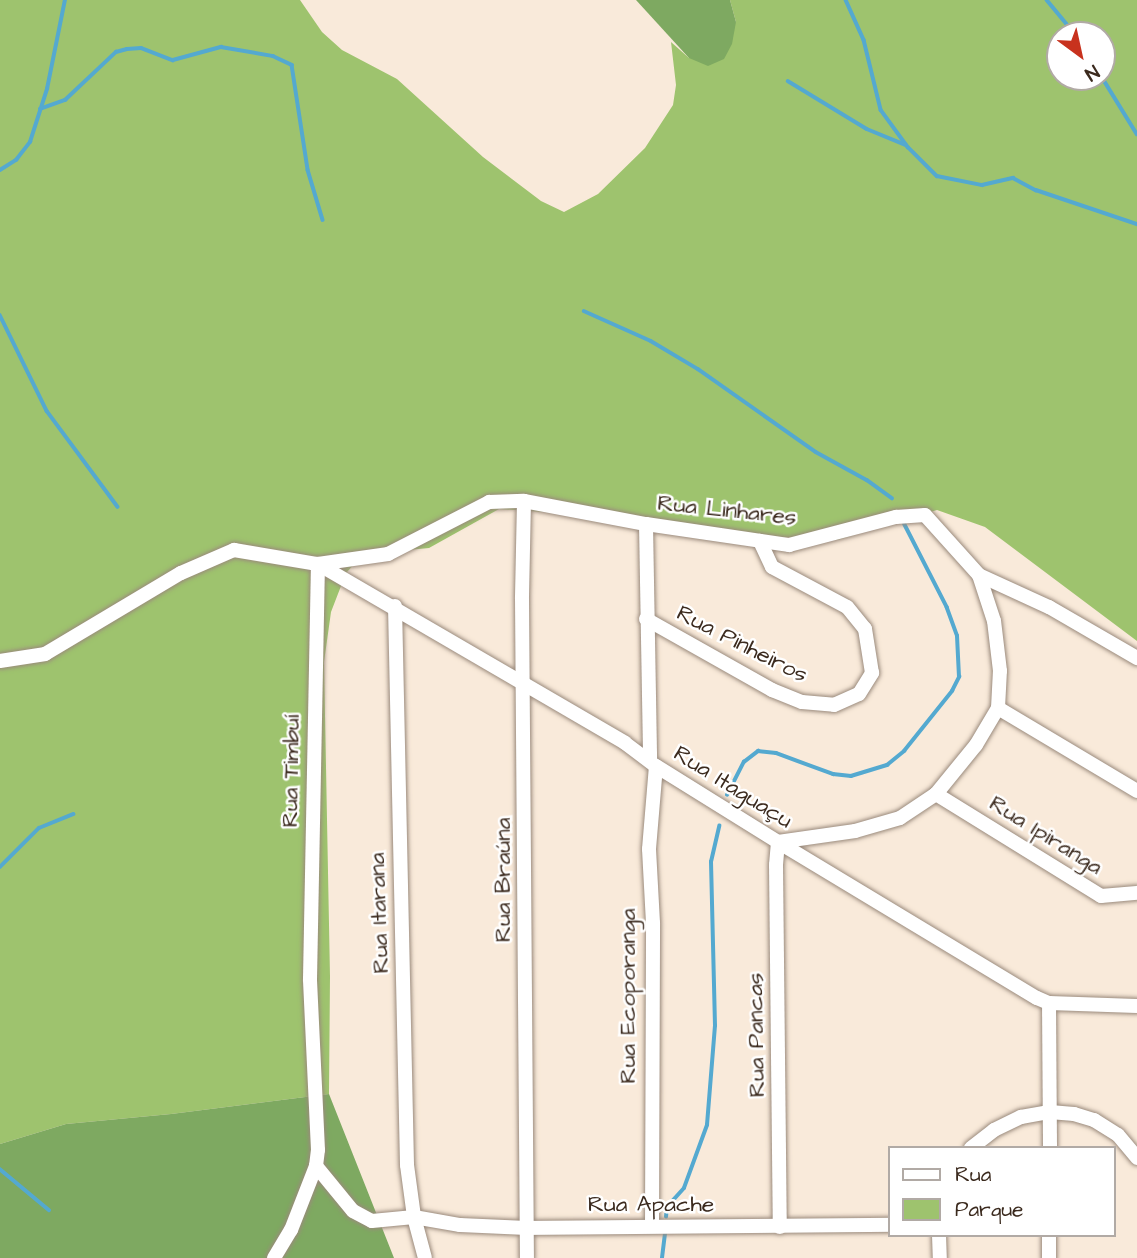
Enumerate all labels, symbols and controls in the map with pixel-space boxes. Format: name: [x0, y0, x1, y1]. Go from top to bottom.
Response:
north arrow: [1046, 21, 1116, 91]
text: N: [1079, 58, 1104, 87]
street label: Rua Linhares: [656, 489, 798, 531]
street label: Rua Pinheiros: [672, 599, 812, 689]
street label: Rua Timbuí: [276, 714, 306, 828]
street label: Rua Itaguaçu: [668, 740, 798, 834]
street label: Rua Ipiranga: [984, 789, 1108, 881]
street label: Rua Braúna: [489, 818, 517, 942]
street label: Rua Itarana: [363, 852, 395, 974]
street label: Rua Ecoporanga: [614, 908, 642, 1084]
street label: Rua Pancas: [741, 972, 771, 1098]
legend: [888, 1146, 1116, 1237]
text: Rua: [955, 1160, 991, 1189]
street label: Rua Apache: [588, 1190, 714, 1218]
text: Parque: [955, 1195, 1023, 1224]

